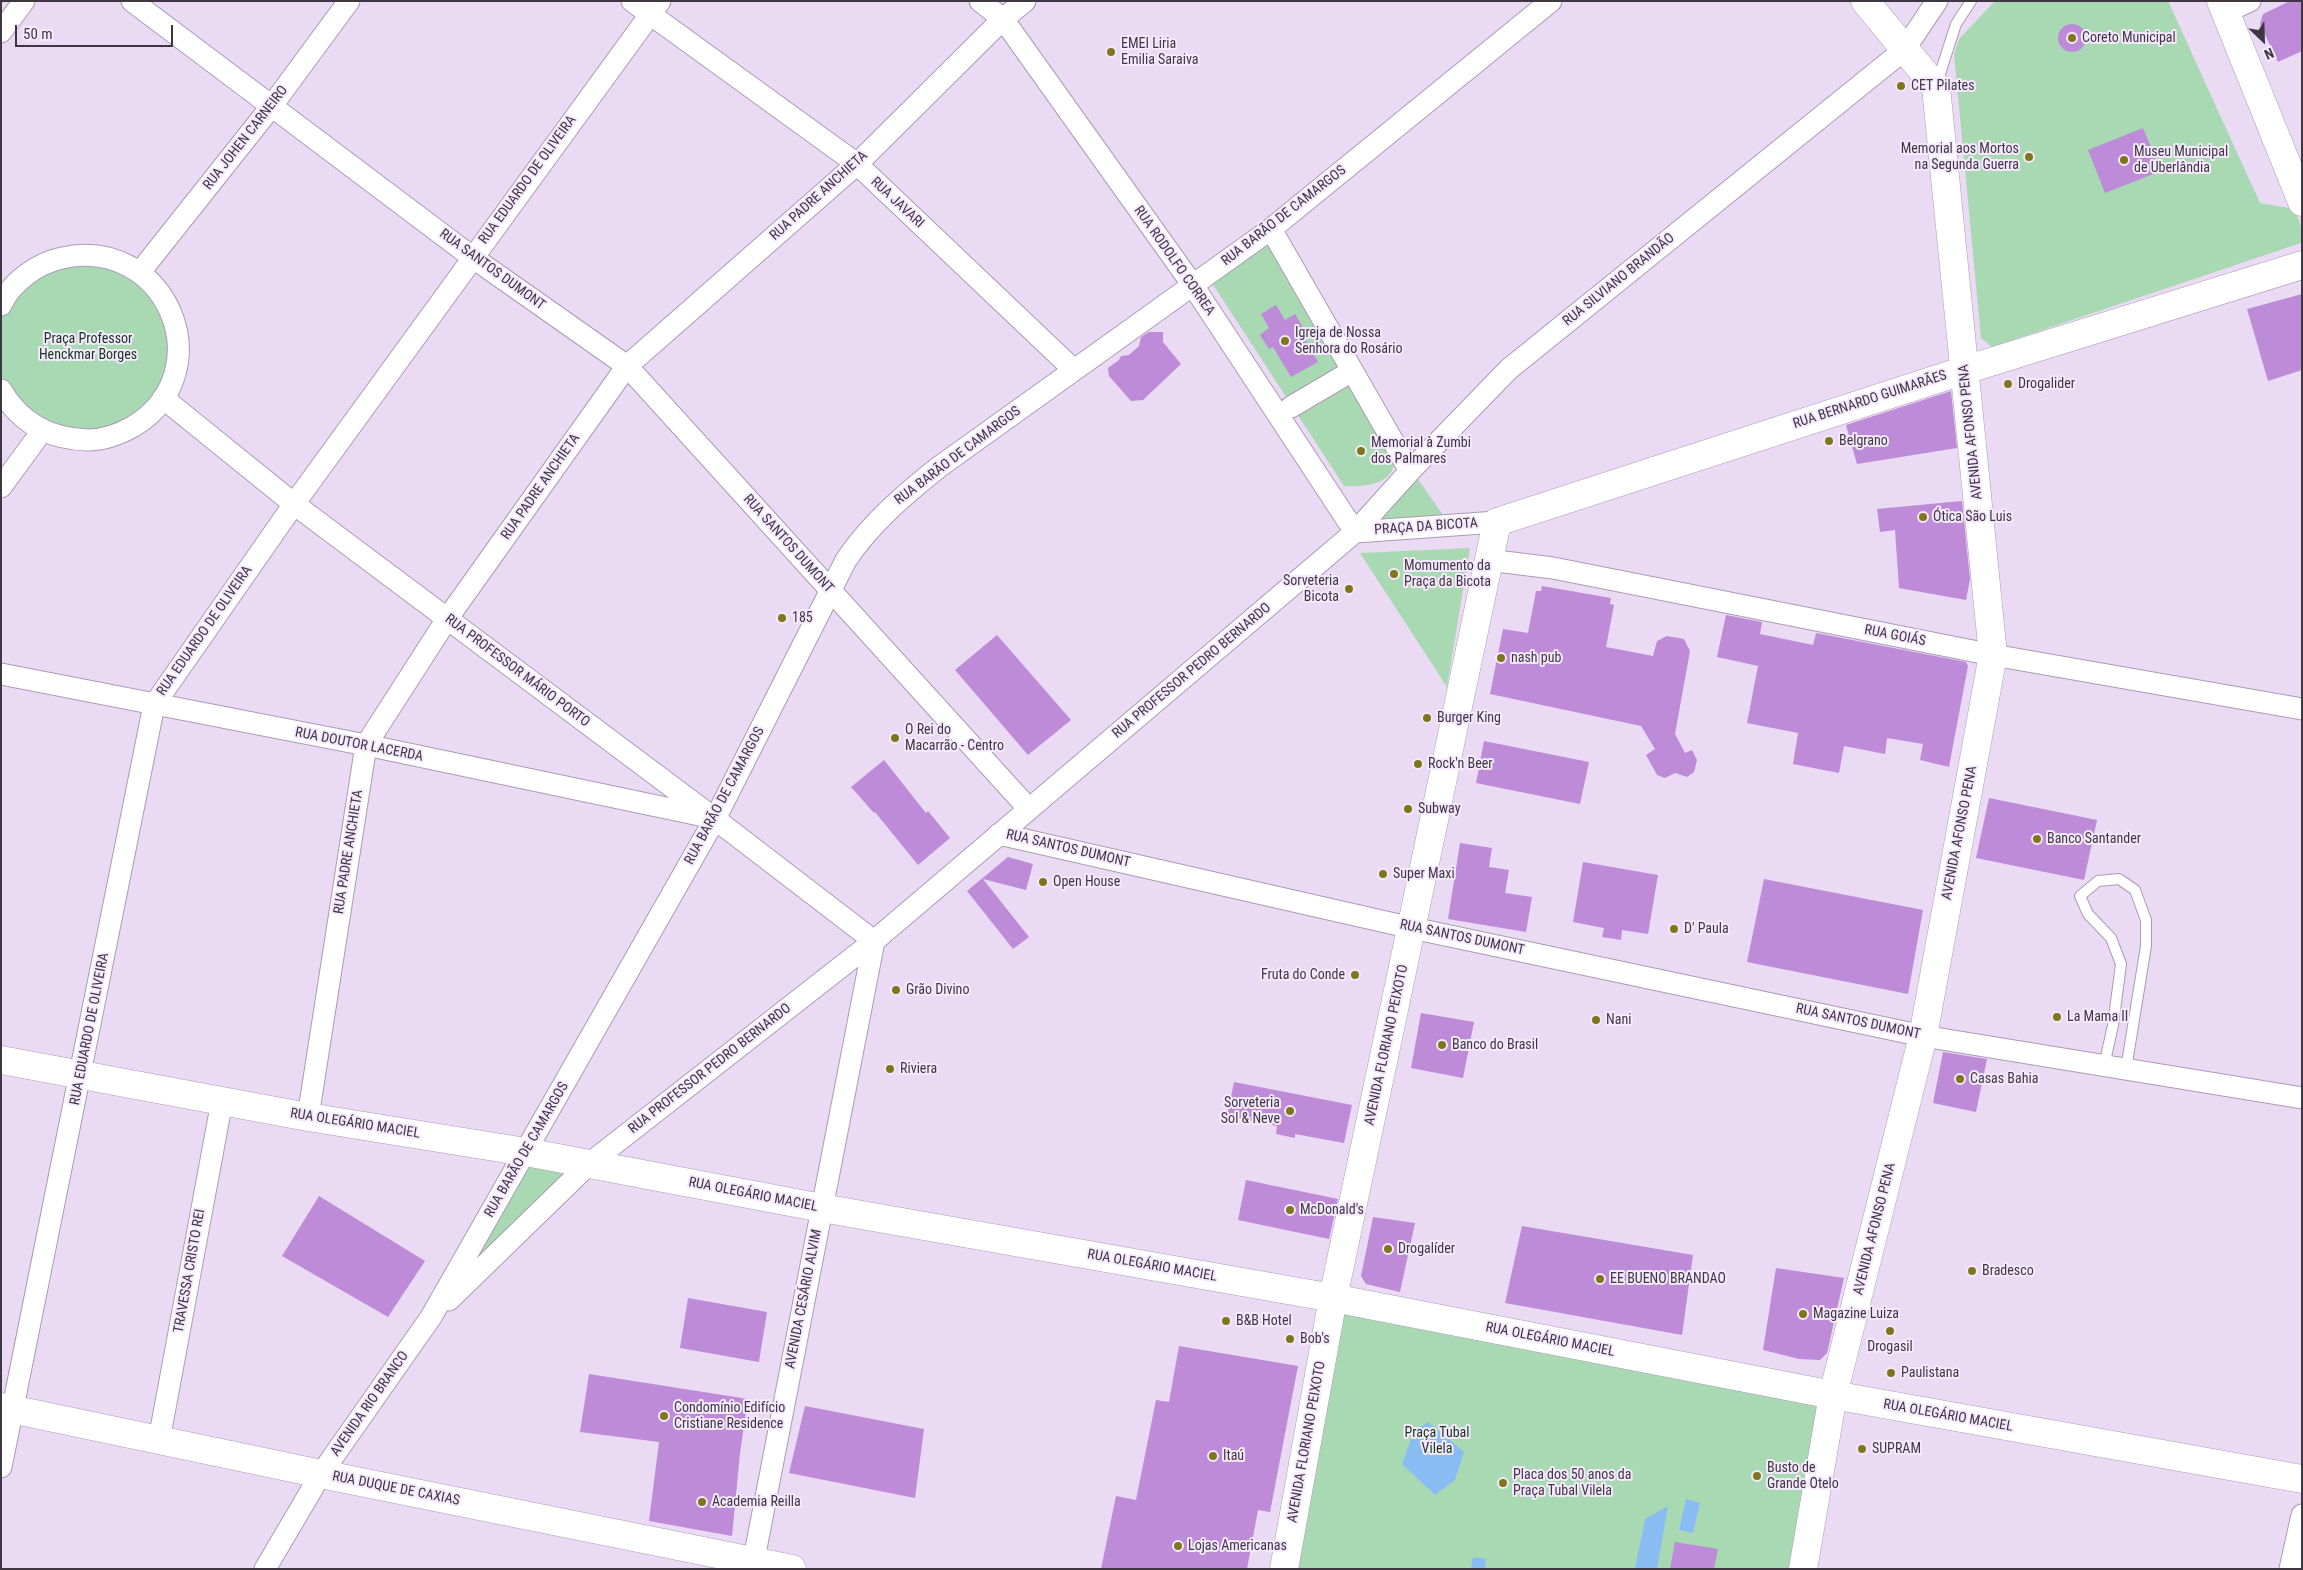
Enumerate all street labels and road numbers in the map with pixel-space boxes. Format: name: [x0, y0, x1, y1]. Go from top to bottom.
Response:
street label: RUA JOHEN CARNEIRO: [200, 83, 292, 193]
street label: RUA EDUARDO DE OLIVEIRA: [476, 112, 580, 248]
street label: RUA PADRE ANCHIETA: [767, 148, 871, 244]
street label: RUA BARÃO DE CAMARGOS: [1218, 162, 1350, 270]
street label: RUA JAVARI: [867, 174, 927, 232]
street label: RUA RODOLFO CORREA: [1130, 203, 1218, 319]
street label: RUA SANTOS DUMONT: [436, 226, 548, 314]
street label: RUA SILVIANO BRANDÃO: [1560, 230, 1678, 330]
street label: AVENIDA AFONSO PENA: [1956, 364, 1986, 500]
street label: RUA BERNARDO GUIMARÃES: [1791, 367, 1949, 433]
street label: RUA BARÃO DE CAMARGOS: [892, 403, 1024, 509]
street label: RUA PADRE ANCHIETA: [498, 431, 584, 543]
street label: RUA SANTOS DUMONT: [739, 491, 837, 597]
street label: PRAÇA DA BICOTA: [1374, 515, 1478, 539]
street label: RUA EDUARDO DE OLIVEIRA: [154, 563, 256, 699]
street label: RUA PROFESSOR PEDRO BERNARDO: [1109, 600, 1275, 742]
street label: RUA PROFESSOR MÁRIO PORTO: [441, 611, 593, 731]
street label: RUA GOIÁS: [1863, 622, 1927, 650]
street label: RUA DOUTOR LACERDA: [294, 724, 424, 766]
street label: RUA BARÃO DE CAMARGOS: [682, 724, 768, 868]
street label: AVENIDA AFONSO PENA: [1939, 765, 1981, 901]
street label: RUA PADRE ANCHIETA: [331, 789, 367, 915]
street label: RUA SANTOS DUMONT: [1004, 827, 1132, 871]
street label: RUA SANTOS DUMONT: [1398, 917, 1526, 959]
street label: RUA EDUARDO DE OLIVEIRA: [67, 951, 113, 1107]
street label: AVENIDA FLORIANO PEIXOTO: [1362, 963, 1412, 1127]
street label: RUA PROFESSOR PEDRO BERNARDO: [625, 1000, 795, 1138]
street label: RUA SANTOS DUMONT: [1794, 1001, 1922, 1043]
street label: RUA BARÃO DE CAMARGOS: [481, 1079, 573, 1221]
street label: RUA OLEGÁRIO MACIEL: [289, 1105, 421, 1143]
street label: AVENIDA AFONSO PENA: [1850, 1161, 1900, 1297]
street label: RUA OLEGÁRIO MACIEL: [687, 1174, 819, 1216]
street label: TRAVESSA CRISTO REI: [171, 1208, 209, 1334]
street label: AVENIDA CESÁRIO ALVIM: [782, 1228, 826, 1370]
street label: RUA OLEGÁRIO MACIEL: [1086, 1246, 1218, 1286]
street label: RUA OLEGÁRIO MACIEL: [1484, 1319, 1616, 1361]
street label: AVENIDA RIO BRANCO: [327, 1348, 413, 1460]
street label: AVENIDA FLORIANO PEIXOTO: [1284, 1360, 1330, 1524]
street label: RUA OLEGÁRIO MACIEL: [1882, 1396, 2014, 1436]
street label: RUA DUQUE DE CAXIAS: [331, 1468, 461, 1510]

